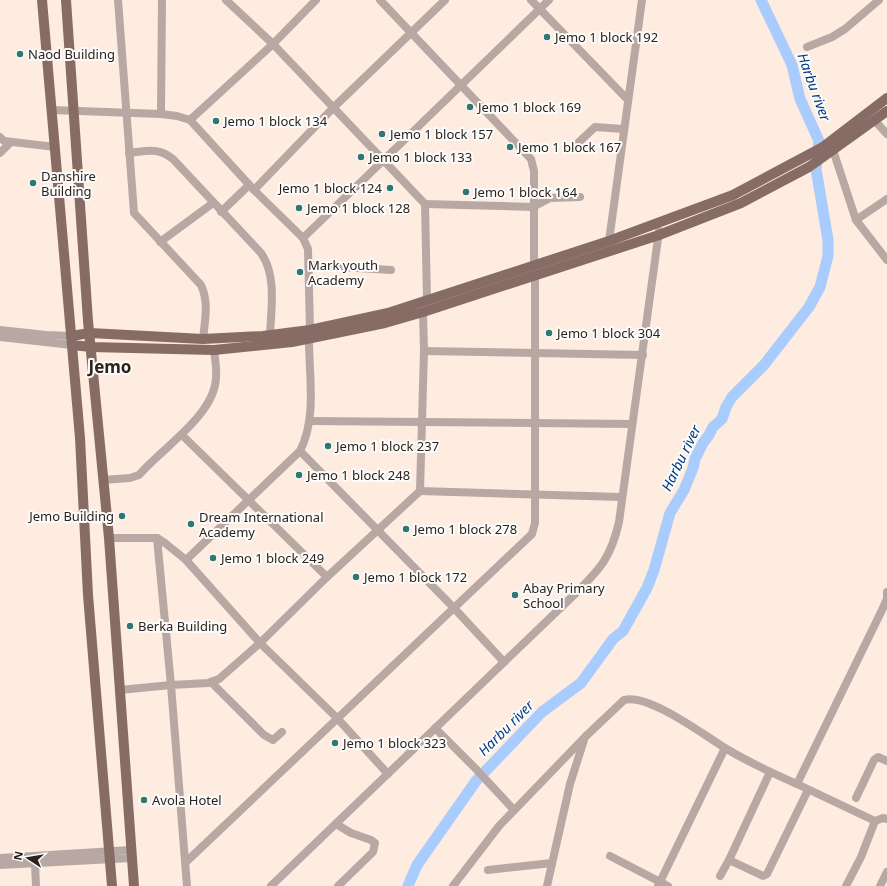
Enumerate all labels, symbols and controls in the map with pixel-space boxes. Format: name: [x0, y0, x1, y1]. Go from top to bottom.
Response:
place label: Jemo 1 block 192: [553, 28, 658, 46]
marker: Jemo 1 block 192: [542, 32, 552, 42]
place label: Naod Building: [28, 45, 115, 63]
marker: Naod Building: [15, 49, 25, 59]
water label: Harbu river: [793, 50, 836, 124]
place label: Jemo 1 block 169: [476, 98, 581, 116]
marker: Jemo 1 block 169: [465, 102, 475, 112]
place label: Jemo 1 block 134: [222, 112, 328, 130]
marker: Jemo 1 block 134: [211, 116, 221, 126]
place label: Jemo 1 block 157: [388, 125, 493, 143]
marker: Jemo 1 block 157: [377, 129, 387, 139]
place label: Jemo 1 block 167: [516, 138, 621, 156]
marker: Jemo 1 block 167: [505, 142, 515, 152]
place label: Jemo 1 block 133: [367, 148, 472, 166]
marker: Jemo 1 block 133: [356, 152, 366, 162]
place label: Danshire Building: [41, 167, 96, 200]
marker: Danshire Building: [28, 178, 38, 188]
place label: Jemo 1 block 124: [277, 179, 383, 197]
marker: Jemo 1 block 124: [385, 183, 395, 193]
place label: Jemo 1 block 164: [472, 183, 578, 201]
marker: Jemo 1 block 164: [461, 187, 471, 197]
place label: Jemo 1 block 128: [305, 199, 410, 217]
marker: Jemo 1 block 128: [294, 203, 304, 213]
place label: Mark youth Academy: [308, 256, 378, 289]
marker: Mark youth Academy: [295, 267, 305, 277]
place label: Jemo 1 block 304: [555, 324, 661, 342]
marker: Jemo 1 block 304: [544, 328, 554, 338]
district label: Jemo: [87, 355, 131, 378]
water label: Harbu river: [656, 421, 705, 494]
place label: Jemo 1 block 237: [334, 437, 439, 455]
marker: Jemo 1 block 237: [323, 441, 333, 451]
place label: Jemo 1 block 248: [305, 466, 410, 484]
marker: Jemo 1 block 248: [294, 470, 304, 480]
place label: Jemo Building: [27, 507, 114, 525]
place label: Dream International Academy: [199, 508, 324, 541]
marker: Jemo Building: [117, 511, 127, 521]
marker: Dream International Academy: [186, 519, 196, 529]
place label: Jemo 1 block 278: [412, 520, 517, 538]
marker: Jemo 1 block 278: [401, 524, 411, 534]
place label: Jemo 1 block 249: [219, 549, 324, 567]
marker: Jemo 1 block 249: [208, 553, 218, 563]
place label: Jemo 1 block 172: [362, 568, 467, 586]
marker: Jemo 1 block 172: [351, 572, 361, 582]
place label: Abay Primary School: [523, 579, 605, 612]
marker: Abay Primary School: [510, 590, 520, 600]
place label: Berka Building: [138, 617, 227, 635]
marker: Berka Building: [125, 621, 135, 631]
water label: Harbu river: [474, 695, 538, 760]
place label: Jemo 1 block 323: [341, 734, 446, 752]
marker: Jemo 1 block 323: [330, 738, 340, 748]
place label: Avola Hotel: [152, 791, 222, 809]
marker: Avola Hotel: [139, 795, 149, 805]
north arrow: [8, 838, 48, 878]
text: N: [9, 850, 26, 862]

